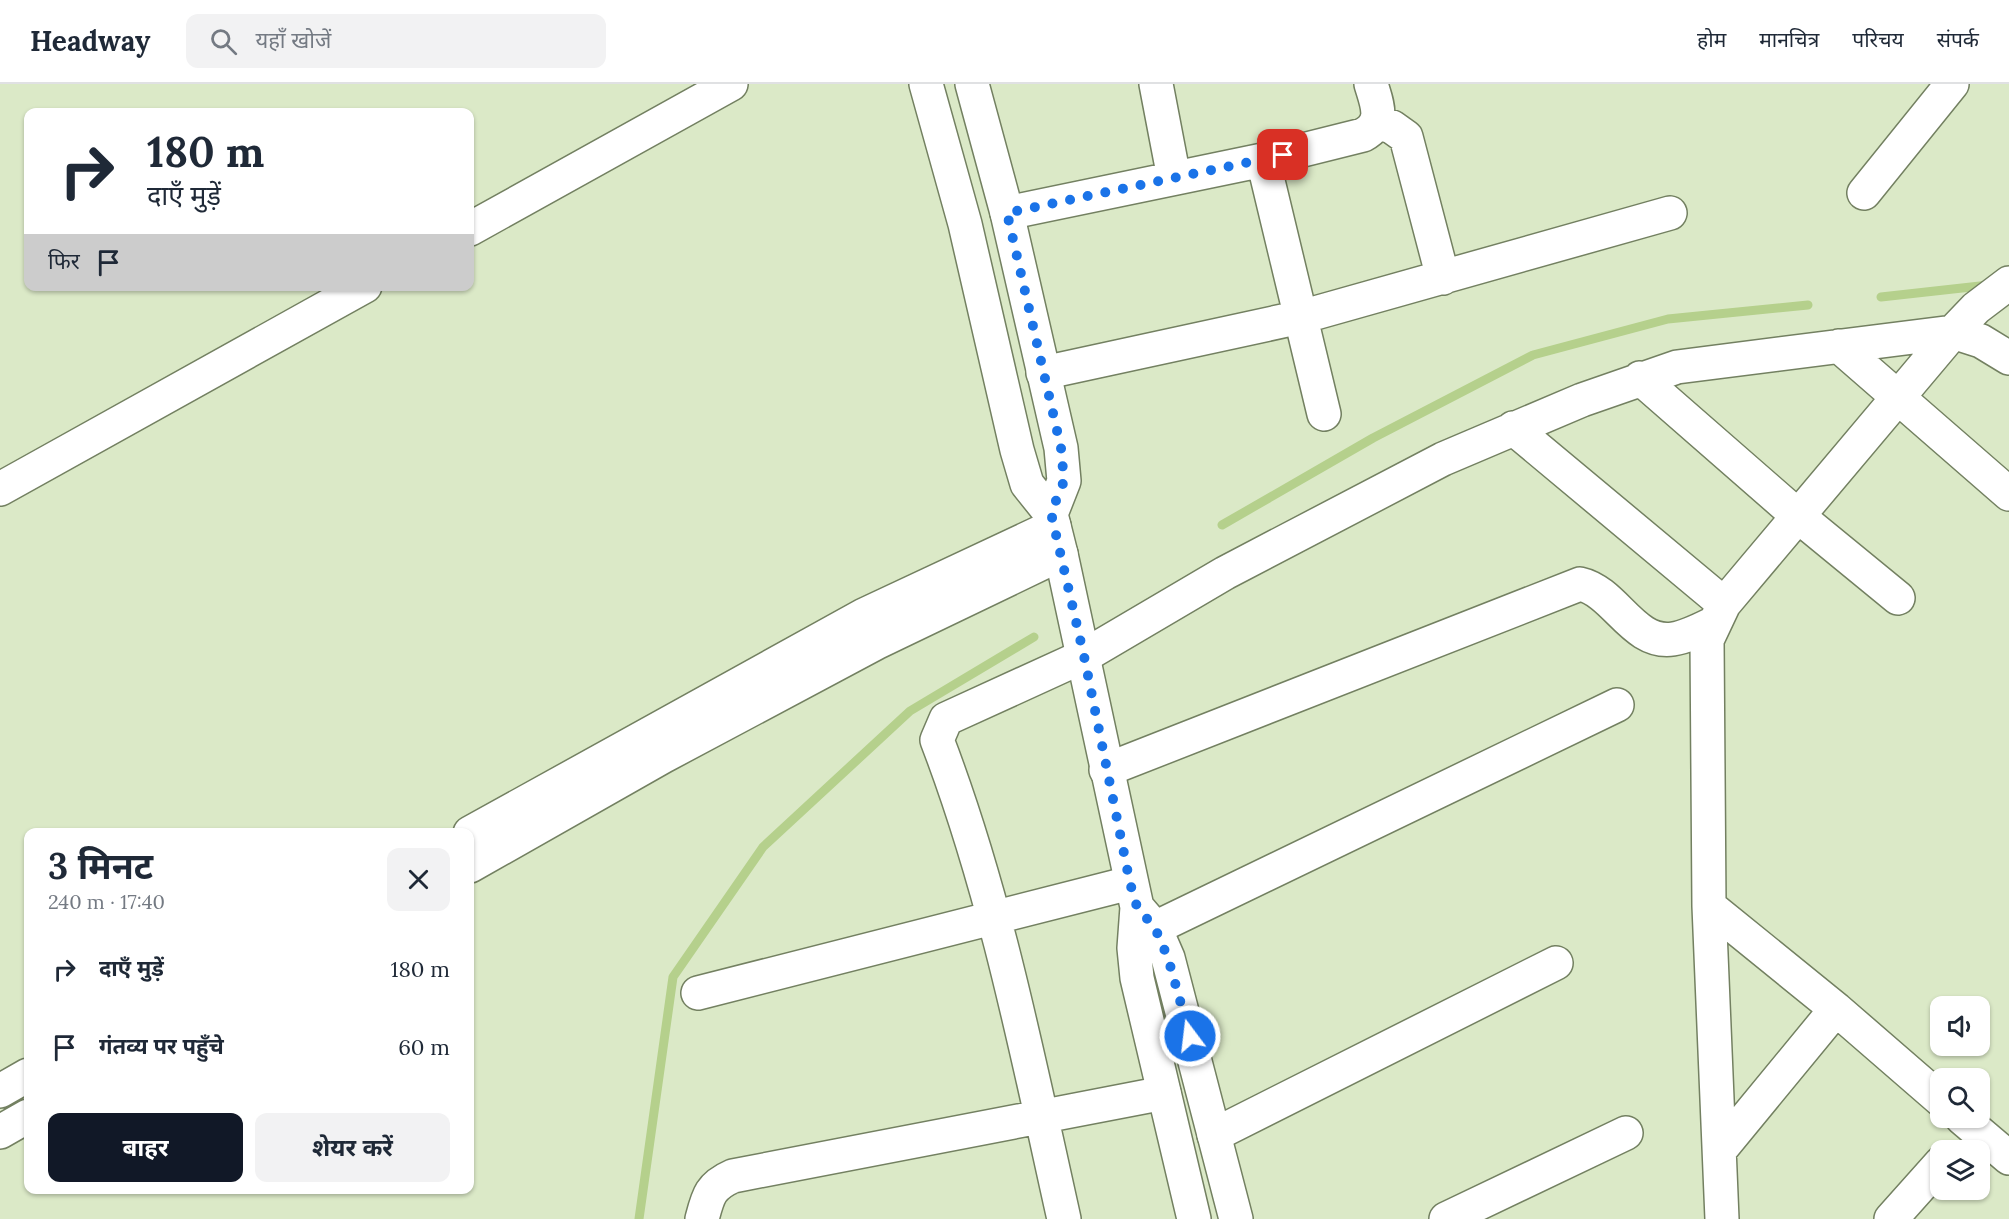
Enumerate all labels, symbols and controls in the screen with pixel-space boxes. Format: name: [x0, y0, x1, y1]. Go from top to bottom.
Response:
search box: [186, 14, 606, 68]
text: Headway: [30, 23, 150, 59]
icon: search: [207, 25, 240, 58]
text: यहाँ खोजें: [255, 26, 331, 54]
text: होम: [1697, 26, 1726, 53]
text: मानचित्र: [1759, 26, 1819, 53]
text: परिचय: [1852, 26, 1904, 53]
text: संपर्क: [1937, 26, 1979, 53]
text: 180 m: [147, 125, 264, 179]
pin: [1257, 129, 1308, 180]
icon: right: [48, 132, 126, 210]
icon: arrive: [1266, 138, 1299, 171]
text: दाएँ मुड़ें: [147, 178, 221, 212]
icon: arrive: [92, 246, 125, 279]
text: फिर: [48, 247, 80, 275]
text: 3 मिनट: [48, 843, 153, 889]
button: close: [387, 848, 450, 911]
text: 240 m · 17:40: [48, 889, 165, 914]
icon: right: [48, 953, 81, 986]
text: दाएँ मुड़ें: [99, 954, 164, 982]
text: 180 m: [391, 955, 450, 983]
map controls: [1930, 996, 1990, 1200]
button: sound: [1930, 996, 1990, 1056]
position arrow: [1158, 1004, 1222, 1068]
icon: arrive: [48, 1031, 81, 1064]
text: गंतव्य पर पहुँचे: [99, 1032, 224, 1060]
text: 60 m: [398, 1033, 450, 1061]
button: search: [1930, 1068, 1990, 1128]
button: बाहर: [48, 1113, 243, 1182]
button: शेयर करें: [255, 1113, 450, 1182]
button: layers: [1930, 1140, 1990, 1200]

